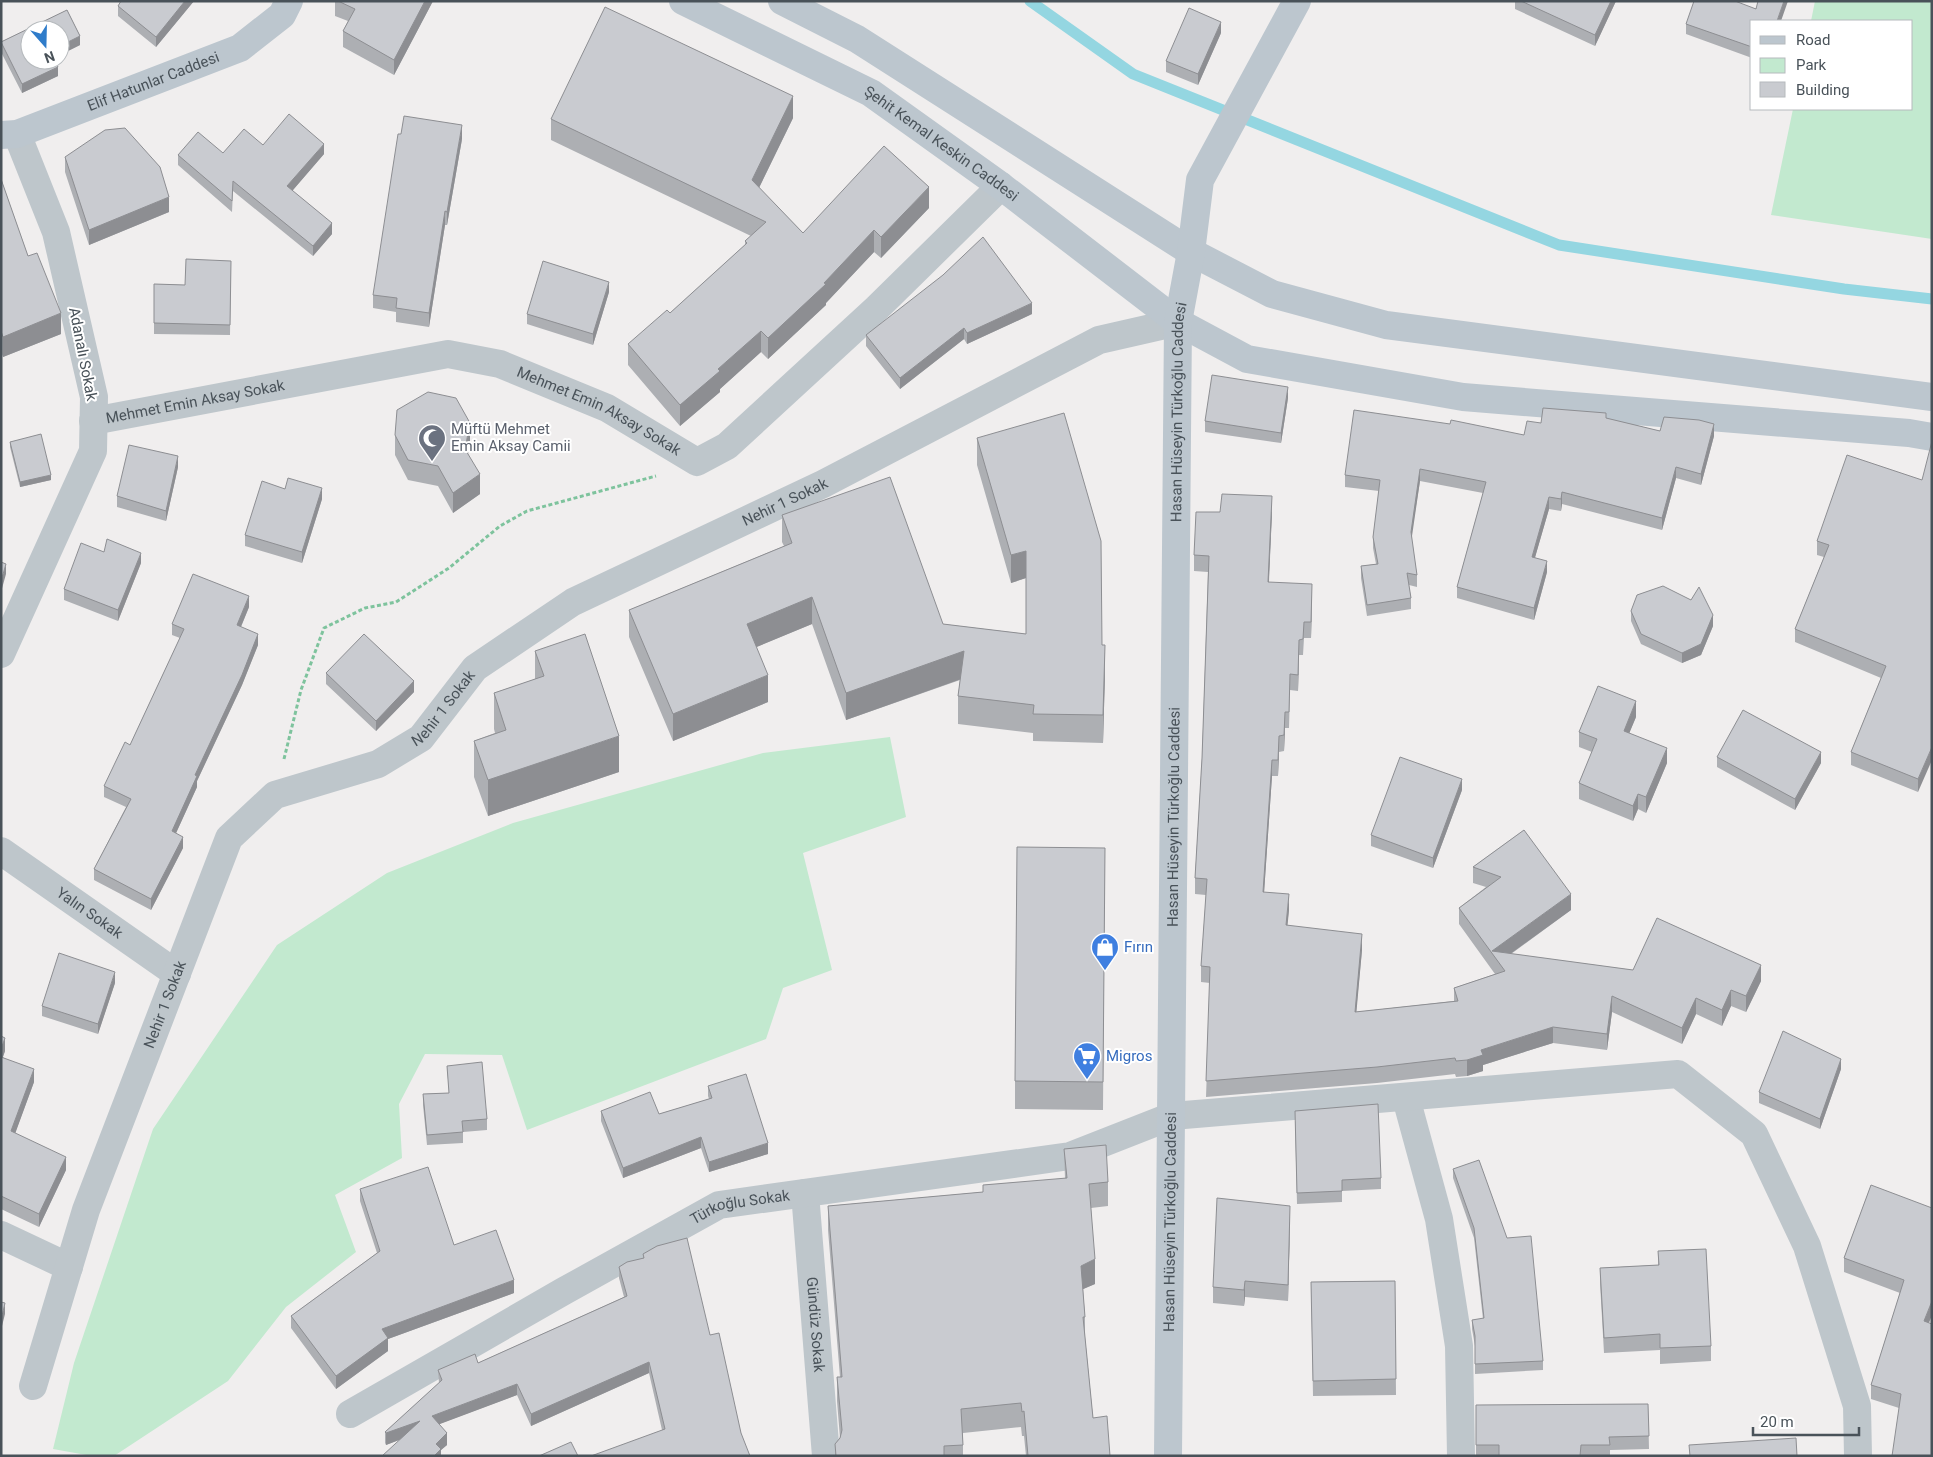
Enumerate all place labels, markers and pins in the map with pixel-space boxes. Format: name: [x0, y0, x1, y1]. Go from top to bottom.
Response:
place label: Müftü Mehmet Emin Aksay Camii: [451, 420, 571, 455]
mosque icon: Müftü Mehmet Emin Aksay Camii: [417, 423, 447, 462]
shop icon: Fırın: [1090, 932, 1120, 971]
place label: Fırın: [1124, 938, 1153, 956]
supermarket icon: Migros: [1072, 1041, 1102, 1080]
place label: Migros: [1106, 1047, 1152, 1065]

